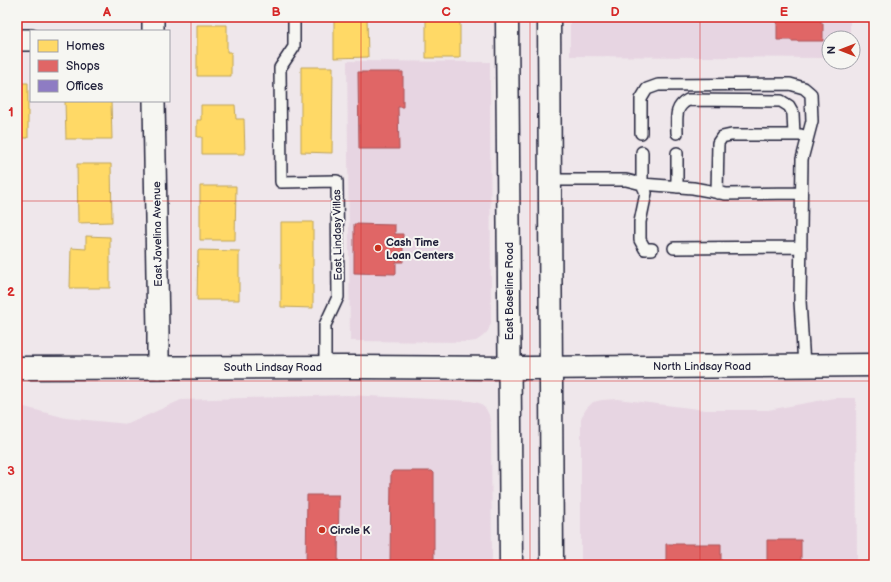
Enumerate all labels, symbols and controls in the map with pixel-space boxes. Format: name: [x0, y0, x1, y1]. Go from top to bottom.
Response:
text: A: [102, 4, 111, 20]
text: B: [271, 4, 281, 20]
text: C: [441, 4, 451, 20]
text: D: [610, 4, 620, 20]
text: E: [780, 4, 789, 20]
legend: [30, 30, 170, 102]
north arrow: [821, 30, 861, 70]
text: Homes: [66, 39, 105, 54]
text: N: [825, 46, 838, 54]
text: Shops: [66, 59, 100, 74]
text: Offices: [66, 79, 103, 94]
text: 1: [8, 104, 14, 120]
street label: East Javelina Avenue: [150, 181, 165, 287]
street label: East Lindasy Villas: [330, 189, 345, 281]
place label: Cash Time Loan Centers: [386, 236, 454, 262]
street label: East Baseline Road: [503, 242, 516, 340]
marker: Cash Time Loan Centers: [373, 243, 383, 253]
text: 2: [7, 284, 15, 300]
street label: North Lindsay Road: [653, 360, 751, 373]
street label: South Lindsay Road: [224, 361, 322, 374]
text: 3: [7, 463, 15, 479]
place label: Circle K: [330, 524, 371, 537]
marker: Circle K: [317, 525, 327, 535]

